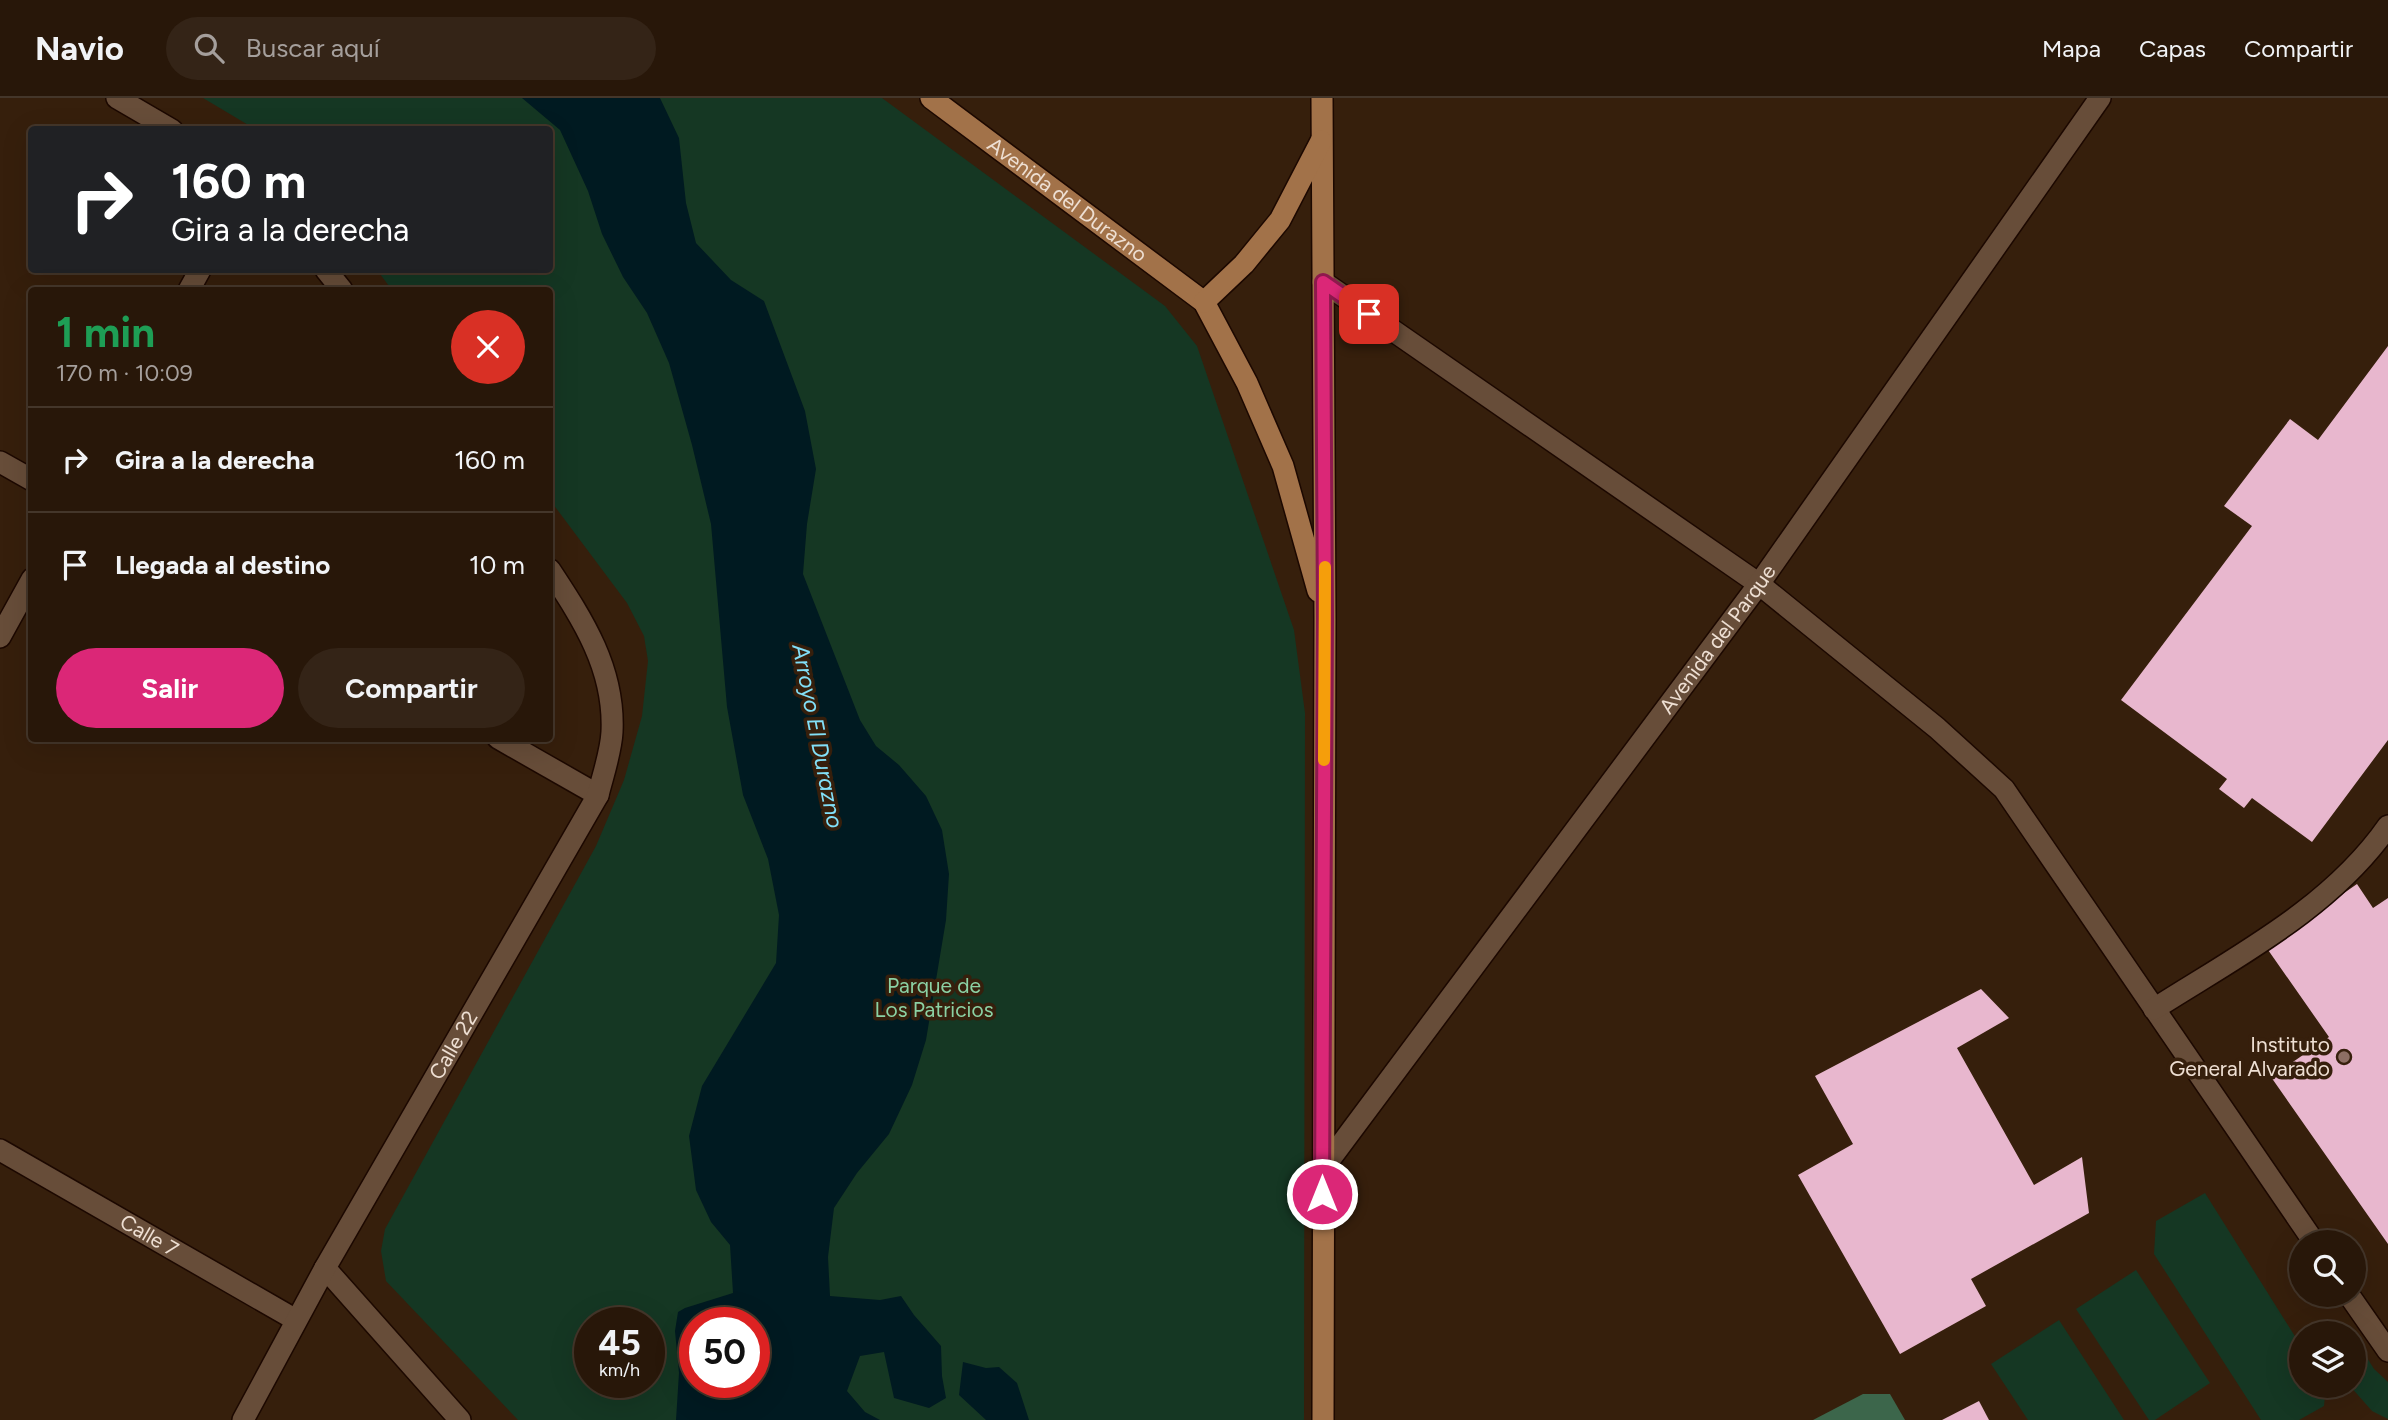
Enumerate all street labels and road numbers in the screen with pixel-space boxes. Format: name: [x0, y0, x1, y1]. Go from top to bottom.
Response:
street label: Avenida del Durazno: [983, 132, 1152, 267]
street label: Avenida del Parque: [1654, 559, 1781, 718]
street label: Calle 22: [424, 1006, 483, 1084]
street label: Calle 7: [116, 1209, 183, 1262]

